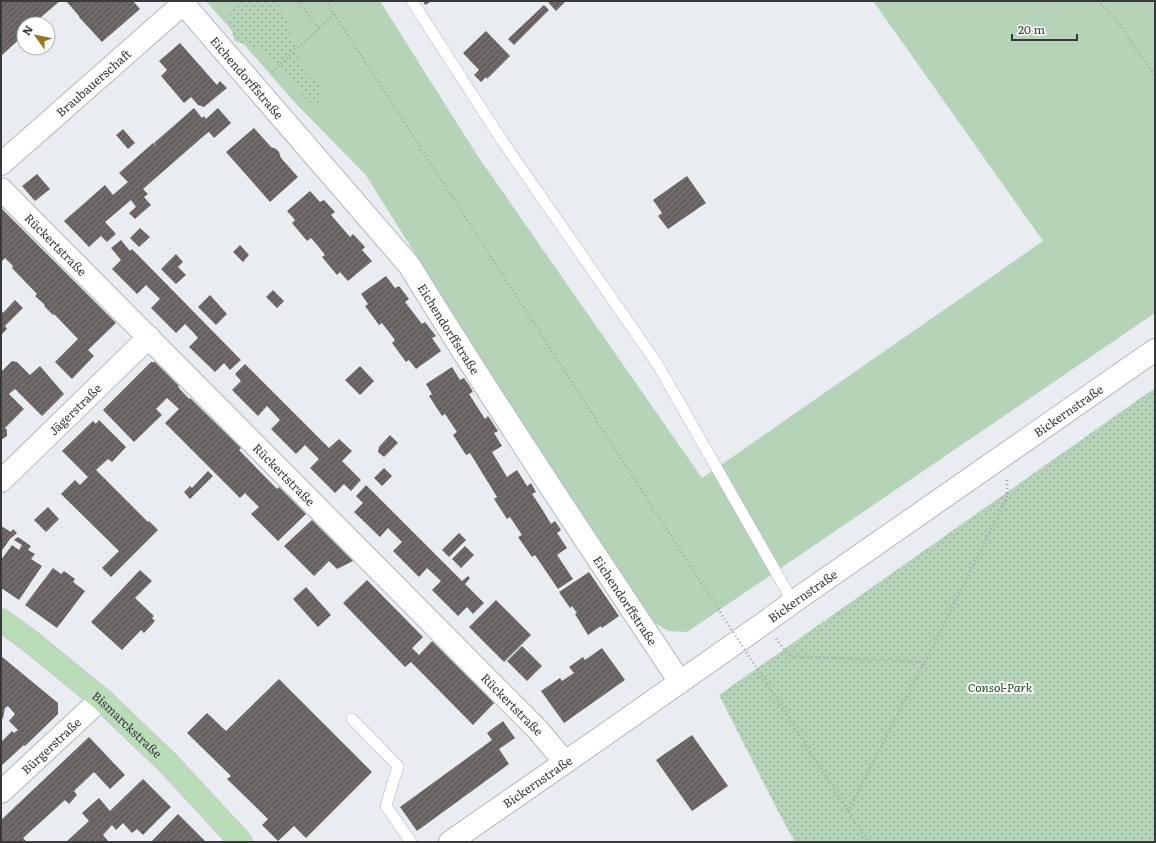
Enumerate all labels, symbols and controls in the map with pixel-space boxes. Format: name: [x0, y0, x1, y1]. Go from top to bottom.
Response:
north arrow: [16, 16, 56, 56]
scale bar: [1012, 16, 1077, 42]
text: 20 m: [1018, 20, 1045, 38]
text: N: [18, 22, 36, 38]
street label: Eichendorffstraße: [206, 32, 288, 123]
street label: Braubauerschaft: [52, 45, 135, 121]
street label: Rückertstraße: [21, 209, 91, 280]
street label: Eichendorffstraße: [414, 280, 484, 378]
street label: Jägerstraße: [44, 379, 105, 439]
street label: Bickernstraße: [1030, 380, 1107, 441]
street label: Rückertstraße: [249, 439, 319, 510]
street label: Eichendorffstraße: [589, 552, 662, 649]
street label: Bickernstraße: [764, 565, 841, 626]
street label: Rückertstraße: [477, 669, 548, 739]
park label: Consol-Park: [968, 678, 1033, 696]
street label: Bismarckstraße: [89, 686, 166, 762]
street label: Bürgerstraße: [17, 713, 85, 778]
street label: Bickernstraße: [499, 751, 576, 812]

